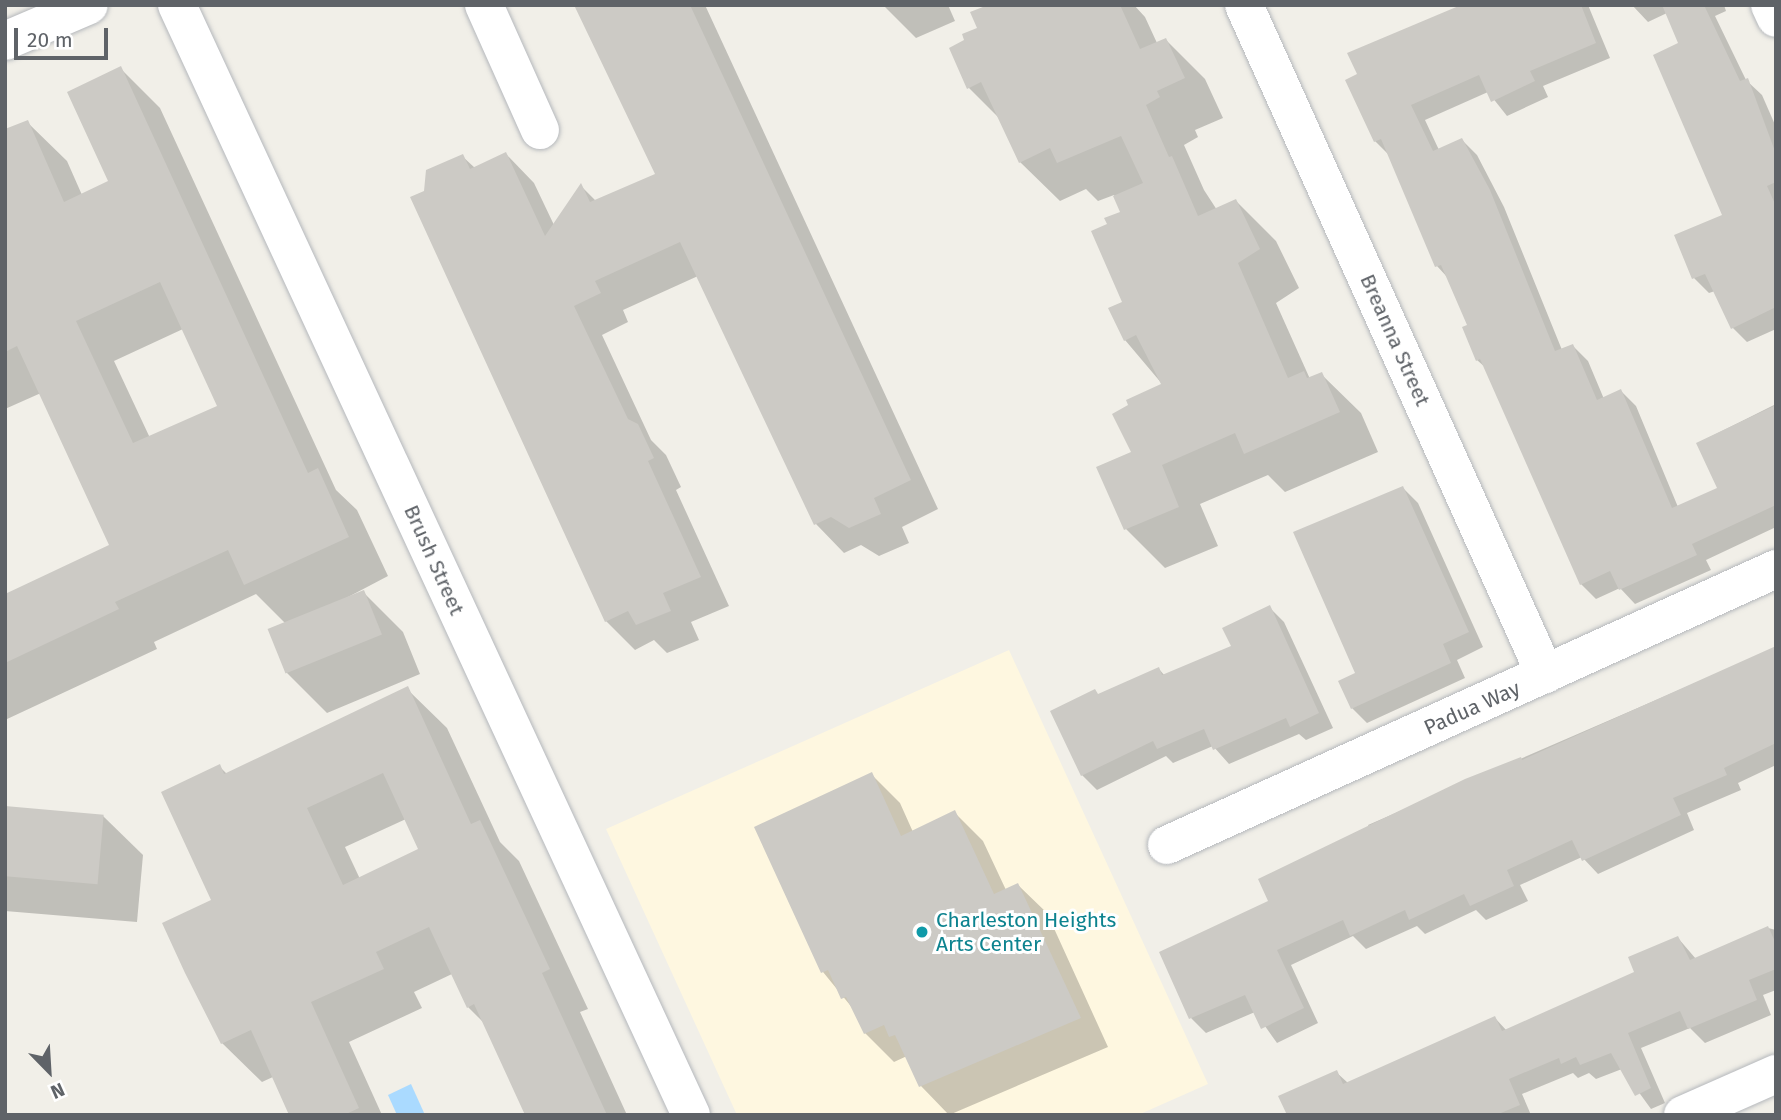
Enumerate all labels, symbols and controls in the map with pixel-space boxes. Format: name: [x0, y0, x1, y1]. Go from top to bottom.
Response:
scale bar: [18, 14, 112, 58]
text: 20 m: [27, 27, 73, 53]
street label: Breanna Street: [1355, 270, 1435, 410]
street label: Brush Street: [399, 501, 469, 619]
street label: Padua Way: [1420, 676, 1524, 740]
place label: Charleston Heights Arts Center: [936, 907, 1116, 957]
marker: Charleston Heights Arts Center: [914, 924, 930, 940]
north arrow: [14, 1036, 84, 1106]
text: N: [47, 1078, 68, 1104]

